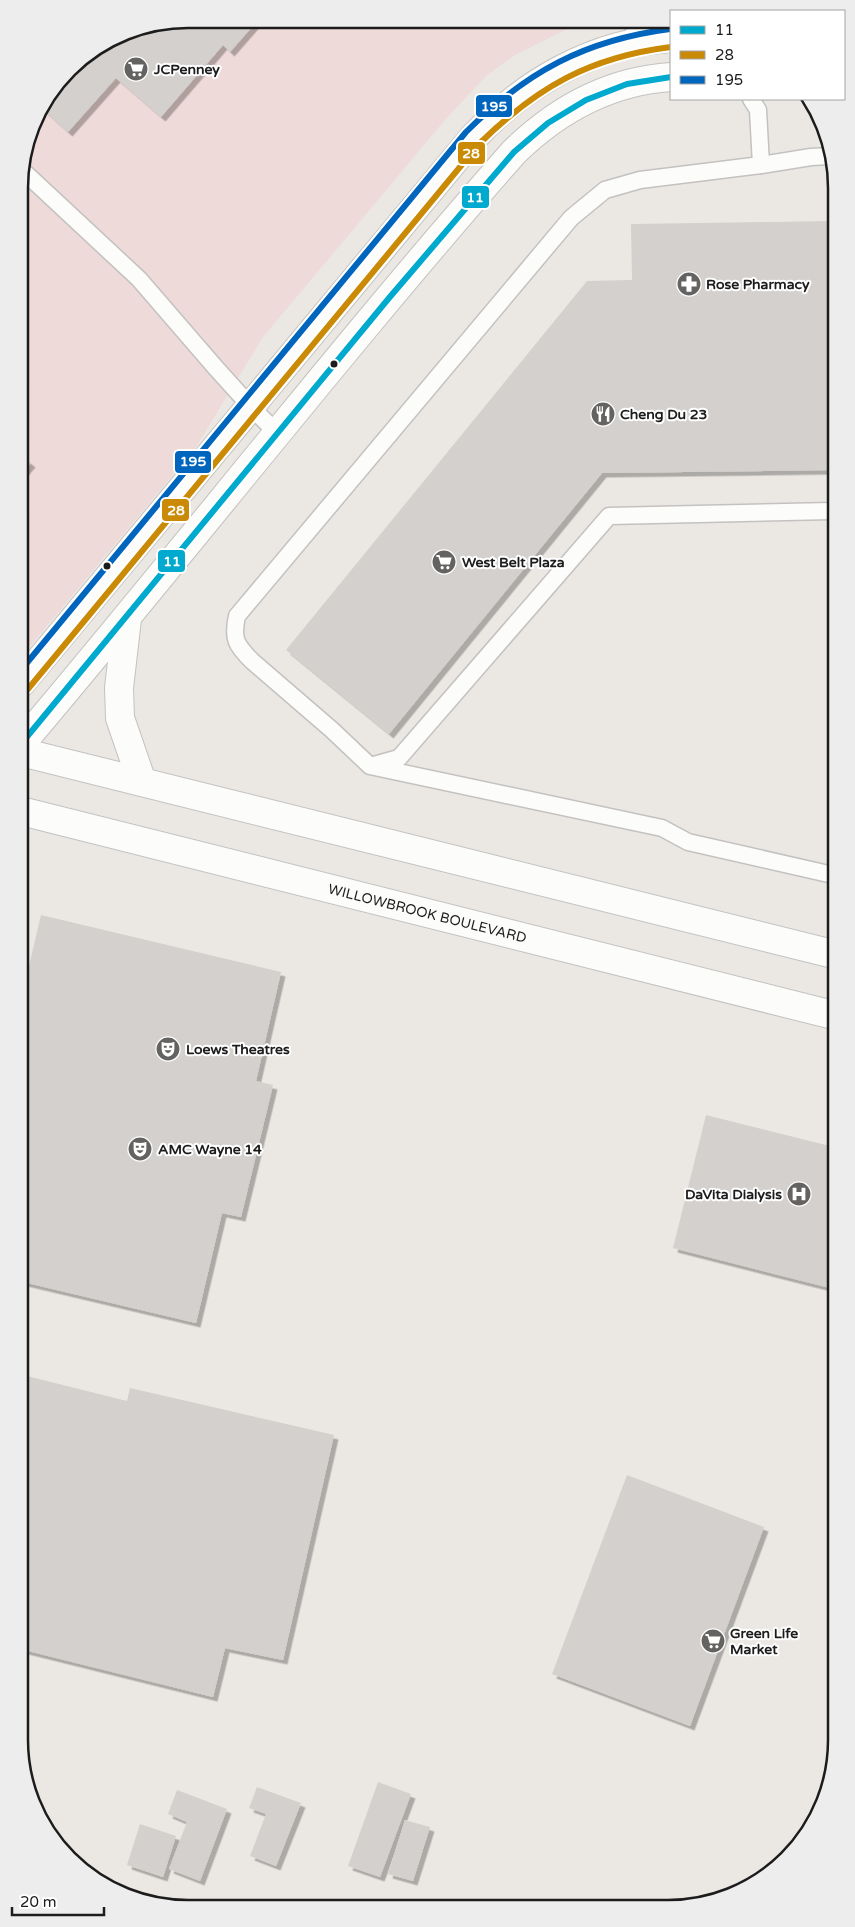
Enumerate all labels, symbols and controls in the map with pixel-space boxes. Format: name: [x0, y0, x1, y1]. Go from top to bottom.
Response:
legend: [670, 10, 845, 100]
text: 11: [715, 21, 734, 39]
text: 28: [715, 46, 734, 64]
supermarket icon: JCPenney: [123, 56, 149, 82]
place label: JCPenney: [153, 61, 220, 78]
text: 195: [715, 71, 743, 89]
line badge: 195: [475, 94, 513, 118]
text: 195: [481, 98, 507, 115]
line badge: 28: [457, 141, 486, 165]
text: 28: [462, 145, 480, 162]
line badge: 11: [461, 185, 490, 209]
text: 11: [466, 189, 484, 206]
pharmacy icon: Rose Pharmacy: [676, 271, 702, 297]
place label: Rose Pharmacy: [706, 276, 810, 293]
unlabelled marker: [329, 359, 339, 369]
restaurant icon: Cheng Du 23: [590, 401, 616, 427]
place label: Cheng Du 23: [620, 406, 708, 423]
line badge: 195: [174, 450, 212, 474]
text: 195: [180, 453, 206, 470]
line badge: 28: [161, 498, 190, 522]
text: 28: [167, 502, 185, 519]
line badge: 11: [157, 549, 186, 573]
supermarket icon: West Belt Plaza: [431, 549, 457, 575]
text: 11: [163, 553, 181, 570]
place label: West Belt Plaza: [462, 554, 565, 571]
unlabelled marker: [102, 561, 112, 571]
street label: WILLOWBROOK BOULEVARD: [326, 880, 528, 946]
theatre icon: Loews Theatres: [155, 1036, 181, 1062]
place label: Loews Theatres: [186, 1041, 290, 1058]
theatre icon: AMC Wayne 14: [127, 1136, 153, 1162]
place label: AMC Wayne 14: [158, 1141, 262, 1158]
hospital icon: DaVita Dialysis: [786, 1181, 812, 1207]
place label: DaVita Dialysis: [685, 1186, 782, 1203]
place label: Green Life Market: [730, 1625, 798, 1658]
supermarket icon: Green Life Market: [700, 1628, 726, 1654]
scale bar: [12, 1884, 105, 1916]
text: 20 m: [20, 1893, 57, 1911]

